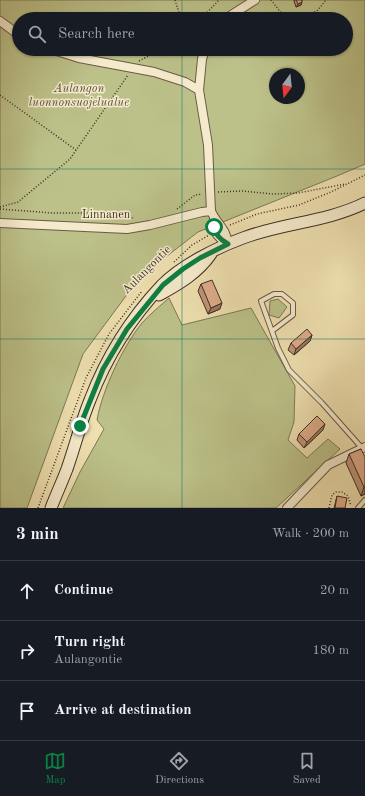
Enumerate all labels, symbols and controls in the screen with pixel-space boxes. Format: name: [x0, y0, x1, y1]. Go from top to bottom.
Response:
search box: [12, 12, 353, 56]
icon: search: [26, 23, 48, 45]
text: Search here: [58, 27, 135, 42]
north arrow: [269, 68, 305, 104]
park label: Aulangon luonnonsuojelualue: [29, 83, 129, 109]
street label: Linnanen: [82, 209, 131, 221]
route start: [205, 218, 223, 236]
street label: Aulangontie: [120, 243, 174, 297]
route end: [71, 417, 89, 435]
text: 3 min: [16, 526, 59, 543]
text: Walk · 200 m: [272, 527, 349, 540]
icon: ahead: [16, 580, 38, 602]
text: Continue: [54, 583, 113, 598]
text: 20 m: [320, 584, 349, 597]
text: Turn right: [54, 635, 125, 650]
icon: right: [16, 640, 38, 662]
text: 180 m: [312, 644, 349, 657]
text: Aulangontie: [54, 653, 122, 666]
icon: arrive: [16, 700, 38, 722]
text: Arrive at destination: [54, 703, 192, 718]
tab: Map: [44, 750, 66, 788]
tab: Directions: [155, 750, 204, 788]
tab: Saved: [293, 750, 321, 788]

